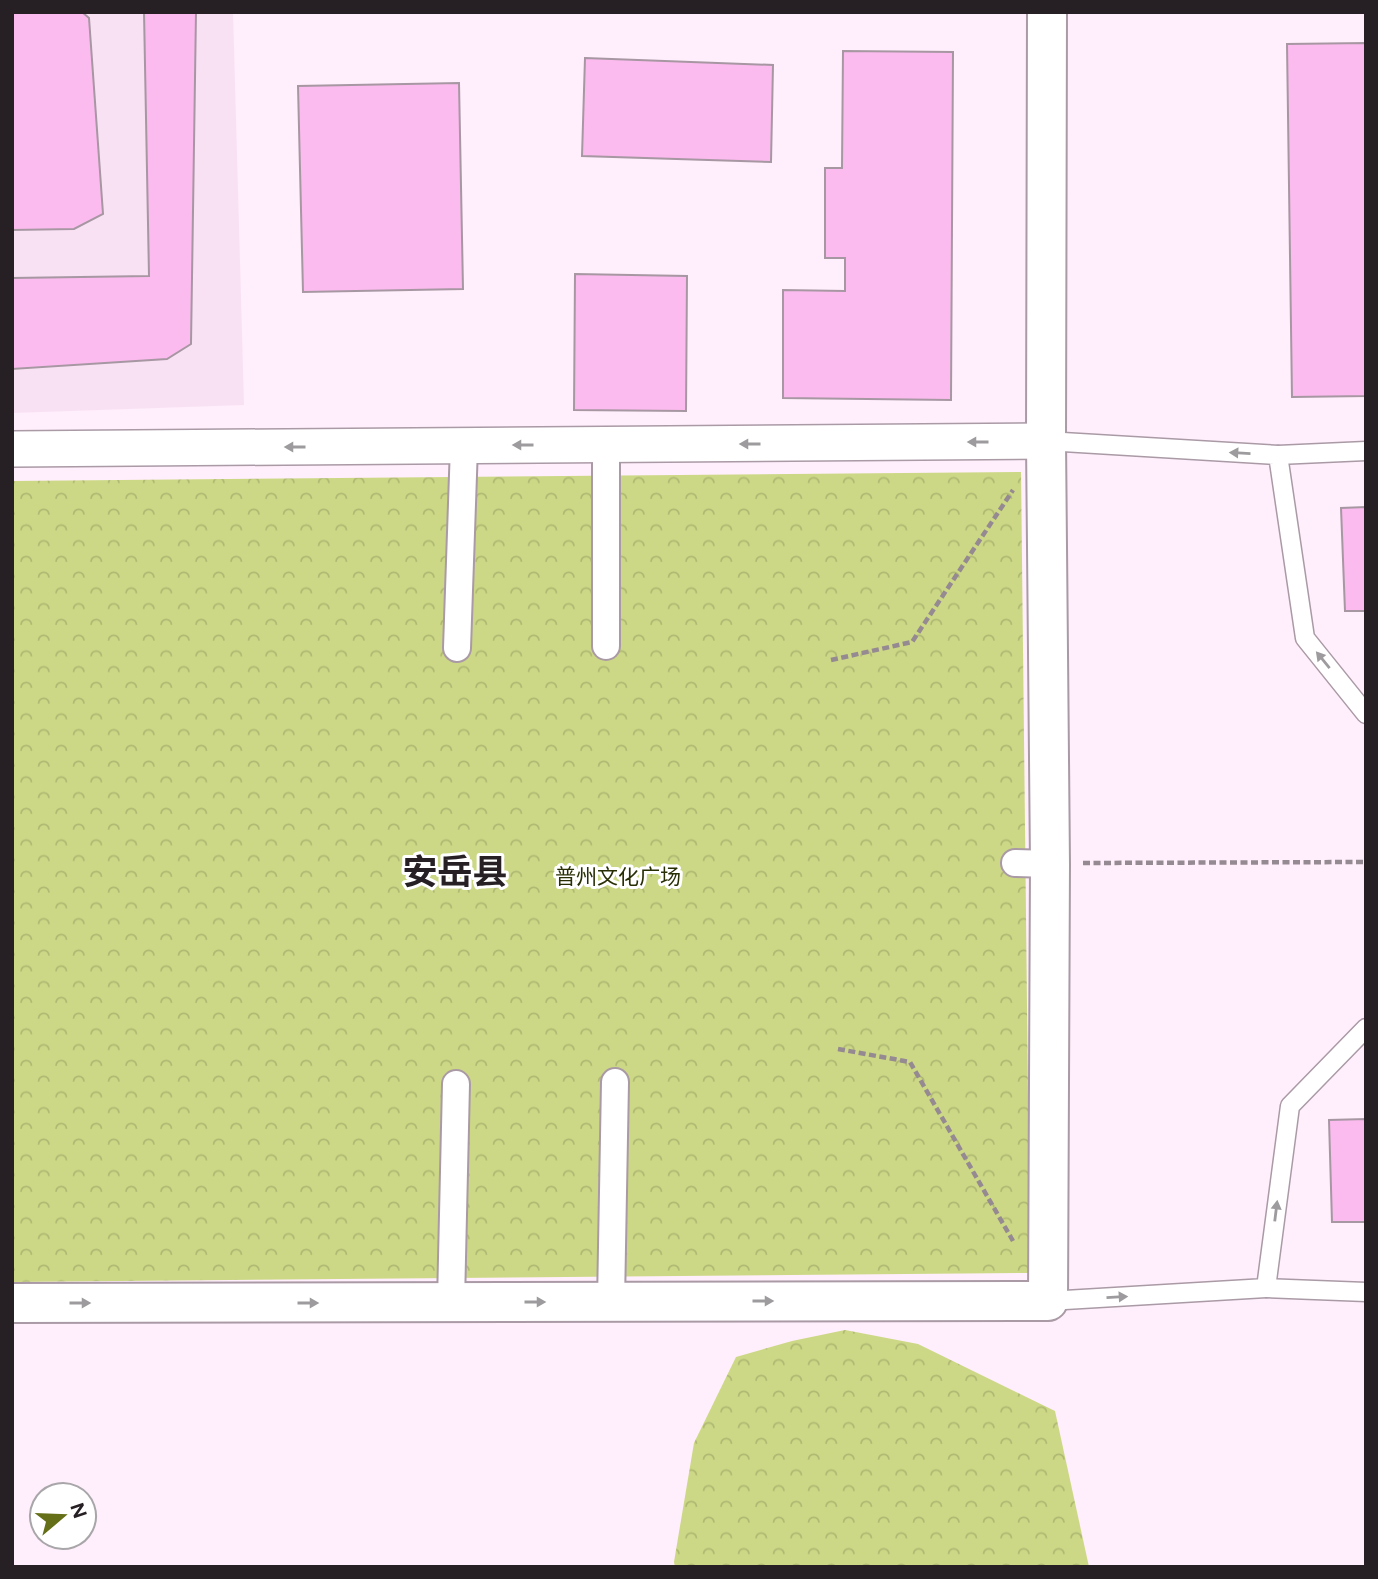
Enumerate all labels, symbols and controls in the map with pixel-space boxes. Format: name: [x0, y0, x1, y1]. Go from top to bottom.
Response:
one-way arrow: [966, 436, 988, 448]
one-way arrow: [739, 438, 761, 449]
one-way arrow: [511, 439, 533, 451]
one-way arrow: [284, 441, 306, 453]
one-way arrow: [1228, 447, 1250, 458]
one-way arrow: [1316, 652, 1331, 669]
district label: 安岳县: [402, 851, 508, 893]
park label: 普州文化广场: [555, 864, 681, 889]
one-way arrow: [1271, 1200, 1282, 1222]
one-way arrow: [1106, 1291, 1128, 1302]
one-way arrow: [752, 1295, 774, 1307]
one-way arrow: [525, 1296, 547, 1308]
one-way arrow: [70, 1297, 92, 1309]
one-way arrow: [297, 1297, 319, 1309]
north arrow: [28, 1481, 98, 1551]
text: N: [65, 1500, 92, 1521]

